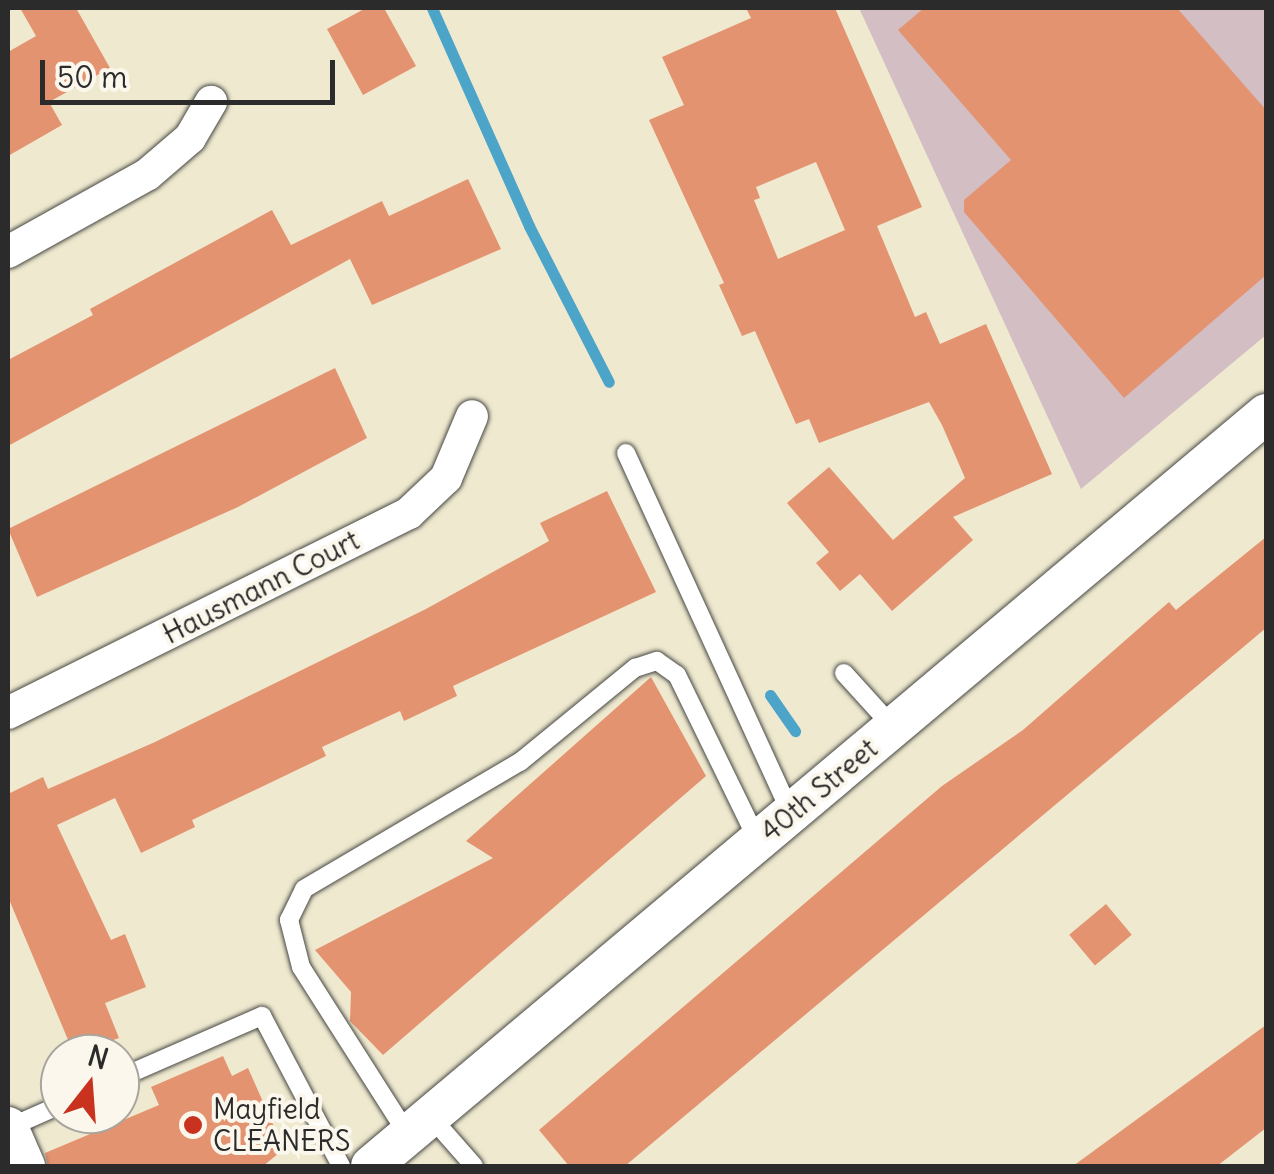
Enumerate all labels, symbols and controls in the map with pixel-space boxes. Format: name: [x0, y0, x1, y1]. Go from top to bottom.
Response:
scale bar: [45, 40, 340, 102]
text: 50 m: [57, 58, 127, 96]
street label: Hausmann Court: [157, 523, 365, 651]
street label: 40th Street: [754, 732, 884, 848]
north arrow: [40, 1034, 140, 1134]
text: N: [84, 1037, 113, 1077]
place label: Mayfield CLEANERS: [213, 1092, 350, 1158]
marker: Mayfield CLEANERS: [182, 1114, 204, 1136]

